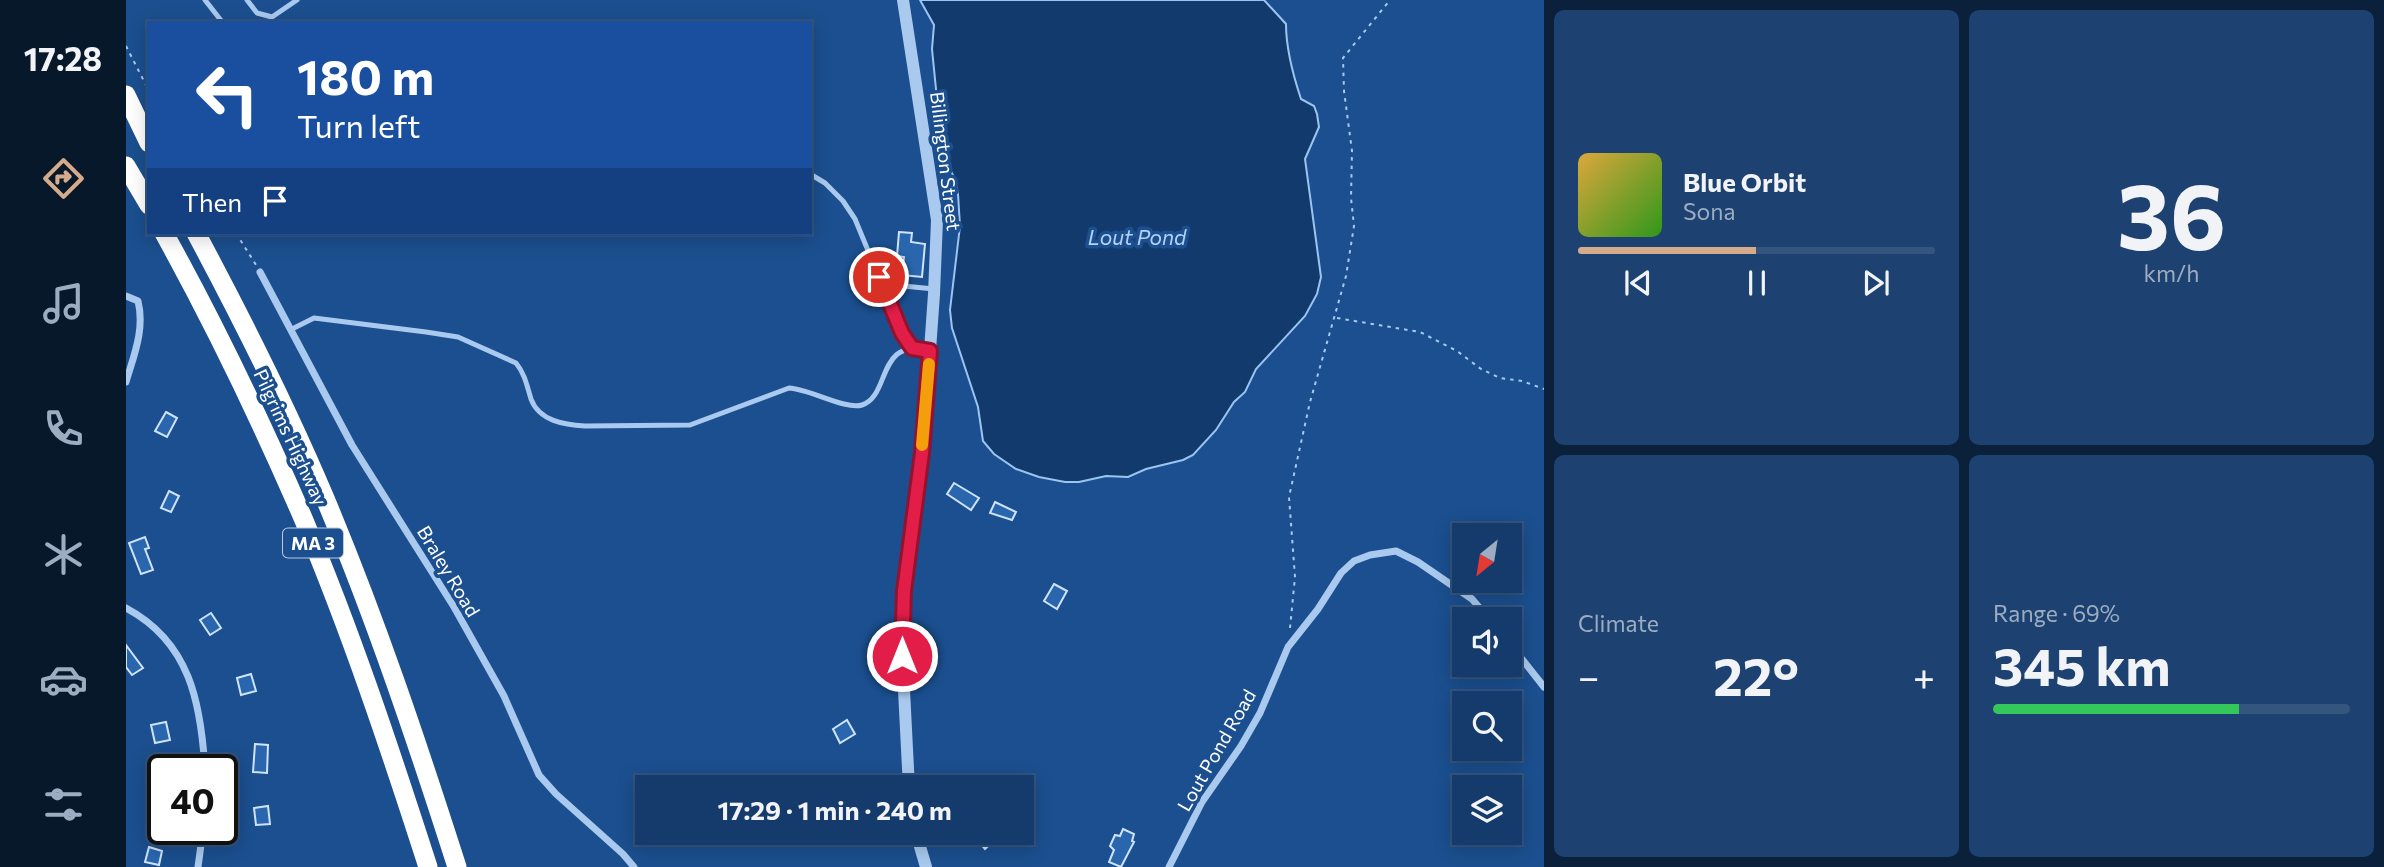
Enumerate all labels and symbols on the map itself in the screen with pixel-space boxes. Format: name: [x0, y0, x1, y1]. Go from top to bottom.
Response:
street label: Billington Street: [926, 90, 966, 232]
water label: Lout Pond: [1088, 224, 1187, 249]
pin: [849, 247, 909, 307]
street label: Pilgrims Highway: [249, 365, 333, 509]
street label: Braley Road: [413, 521, 485, 621]
north arrow: [1452, 523, 1522, 593]
road number: MA 3: [283, 528, 343, 558]
position arrow: [865, 619, 939, 693]
street label: Lout Pond Road: [1172, 685, 1260, 815]
speed limit sign: 40: [147, 754, 238, 845]

